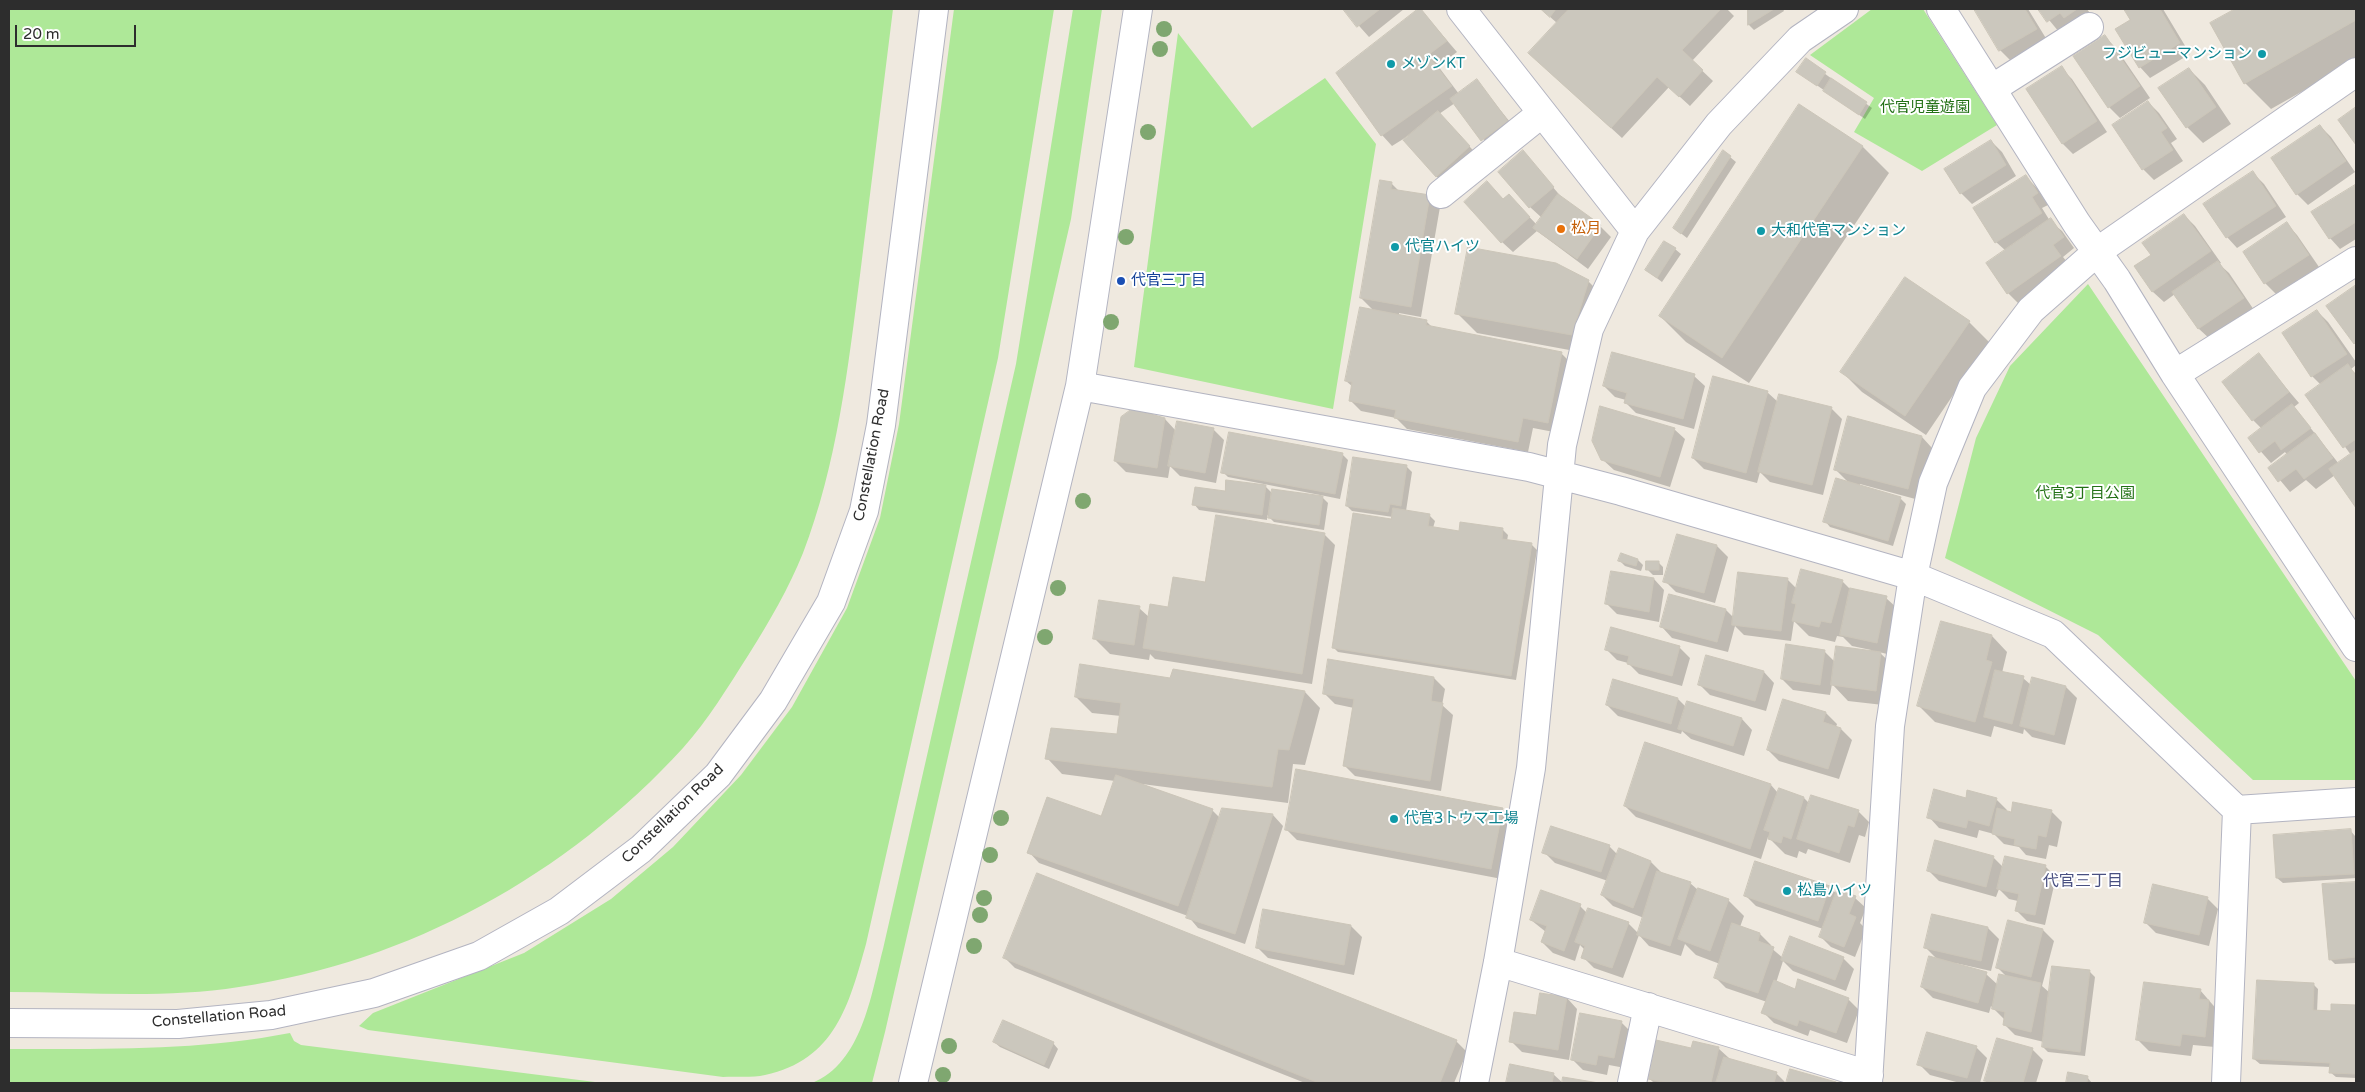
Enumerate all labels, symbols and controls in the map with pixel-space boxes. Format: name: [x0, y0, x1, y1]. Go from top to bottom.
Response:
scale bar: [18, 15, 139, 47]
text: 20 m: [23, 25, 60, 43]
place label: フジビューマンション: [2102, 45, 2252, 63]
marker: フジビューマンション: [2256, 48, 2268, 60]
place label: メゾンKT: [1401, 55, 1465, 73]
marker: メゾンKT: [1385, 58, 1397, 70]
park label: 代官児童遊園: [1880, 99, 1970, 117]
place label: 松月: [1571, 220, 1601, 238]
place label: 大和代官マンション: [1771, 222, 1906, 240]
marker: 松月: [1555, 223, 1567, 235]
marker: 大和代官マンション: [1755, 225, 1767, 237]
place label: 代官ハイツ: [1405, 238, 1480, 256]
marker: 代官ハイツ: [1389, 241, 1401, 253]
place label: 代官三丁目: [1131, 272, 1206, 290]
marker: 代官三丁目: [1115, 275, 1127, 287]
street label: Constellation Road: [850, 387, 894, 523]
park label: 代官3丁目公園: [2035, 485, 2135, 503]
street label: Constellation Road: [618, 761, 728, 867]
place label: 代官3トウマ工場: [1404, 810, 1518, 828]
marker: 代官3トウマ工場: [1388, 813, 1400, 825]
district label: 代官三丁目: [2043, 872, 2123, 892]
place label: 松島ハイツ: [1797, 882, 1872, 900]
marker: 松島ハイツ: [1781, 885, 1793, 897]
street label: Constellation Road: [151, 1002, 287, 1032]

